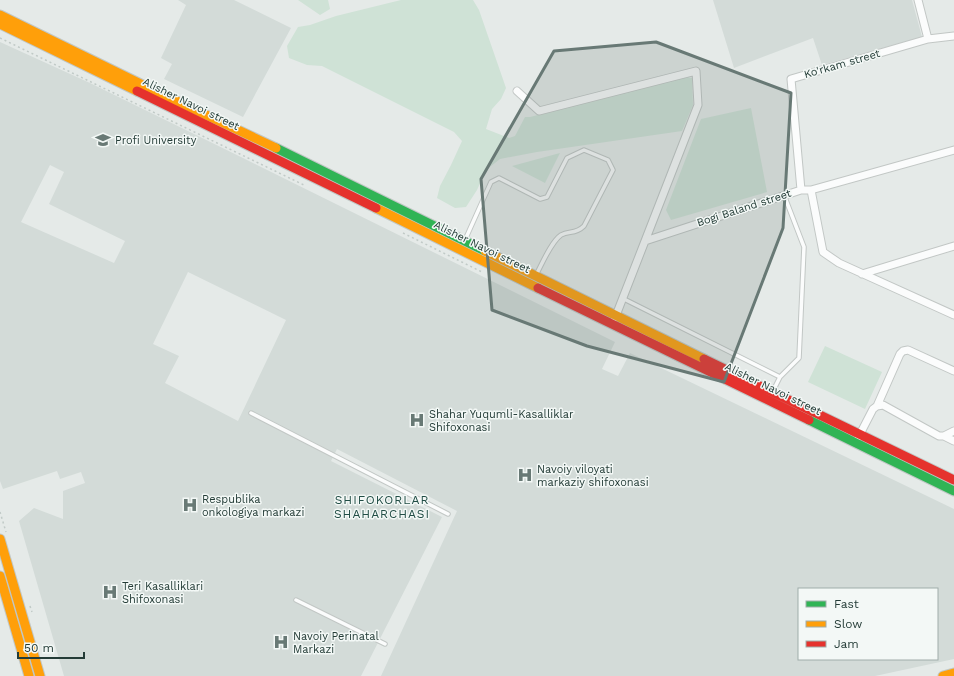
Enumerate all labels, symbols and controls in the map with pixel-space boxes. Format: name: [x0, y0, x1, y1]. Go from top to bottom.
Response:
street label: Ko'rkam street: [802, 47, 882, 81]
street label: Alisher Navoi street: [141, 75, 242, 133]
school or university icon: Profi University: [94, 131, 112, 149]
place label: Profi University: [115, 134, 197, 147]
street label: Bogi Baland street: [695, 186, 793, 229]
street label: Alisher Navoi street: [432, 218, 533, 276]
street label: Alisher Navoi street: [723, 360, 824, 418]
place label: Shahar Yuqumli-Kasalliklar Shifoxonasi: [429, 408, 574, 434]
hospital icon: Shahar Yuqumli-Kasalliklar Shifoxonasi: [408, 411, 426, 429]
place label: Navoiy viloyati markaziy shifoxonasi: [537, 463, 649, 489]
hospital icon: Navoiy viloyati markaziy shifoxonasi: [516, 466, 534, 484]
place label: Respublika onkologiya markazi: [202, 493, 304, 519]
district label: SHIFOKORLAR SHAHARCHASI: [334, 493, 430, 521]
hospital icon: Respublika onkologiya markazi: [181, 496, 199, 514]
place label: Teri Kasalliklari Shifoxonasi: [122, 580, 203, 606]
hospital icon: Teri Kasalliklari Shifoxonasi: [101, 583, 119, 601]
legend: [798, 588, 938, 660]
text: Fast: [834, 597, 859, 611]
text: Slow: [834, 617, 862, 631]
place label: Navoiy Perinatal Markazi: [293, 630, 379, 656]
hospital icon: Navoiy Perinatal Markazi: [272, 633, 290, 651]
scale bar: [18, 634, 84, 660]
text: Jam: [834, 637, 859, 651]
text: 50 m: [24, 641, 54, 655]

